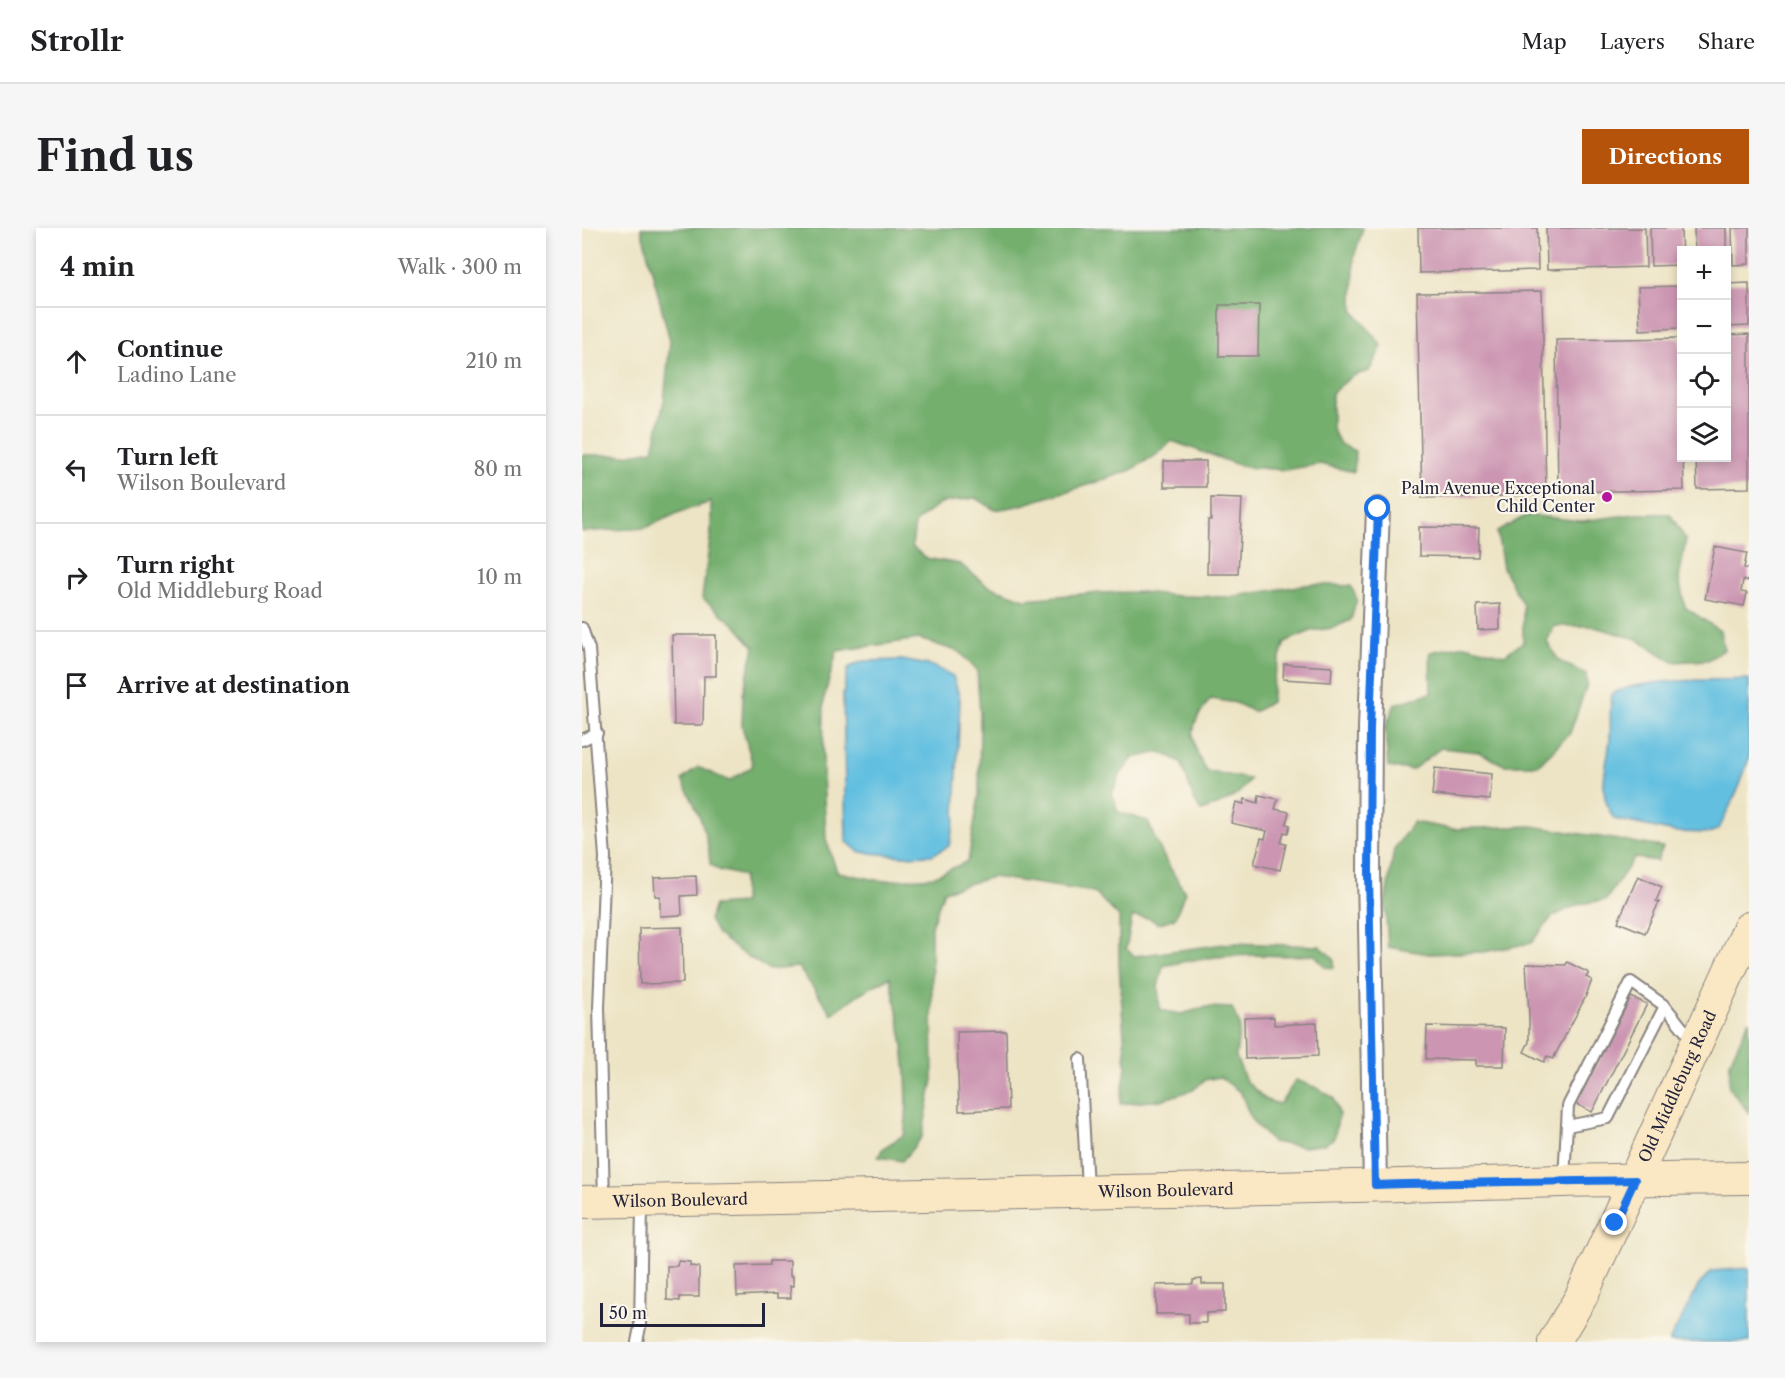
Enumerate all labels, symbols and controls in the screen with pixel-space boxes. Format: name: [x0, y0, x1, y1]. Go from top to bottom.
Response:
text: Strollr: [30, 24, 124, 58]
text: Map: [1522, 29, 1567, 54]
text: Layers: [1600, 29, 1665, 54]
text: Share: [1698, 29, 1755, 54]
button: Directions: [1582, 129, 1749, 184]
text: Find us: [36, 130, 194, 182]
map controls: [1677, 246, 1731, 462]
button: +: [1677, 246, 1731, 300]
text: 4 min: [60, 251, 135, 283]
text: Walk · 300 m: [398, 255, 522, 279]
button: −: [1677, 300, 1731, 354]
text: Continue: [117, 336, 223, 363]
icon: ahead: [60, 345, 93, 378]
text: 210 m: [465, 349, 522, 373]
button: locate: [1677, 354, 1731, 408]
text: Ladino Lane: [117, 363, 236, 387]
button: layers: [1677, 408, 1731, 462]
text: Turn left: [117, 444, 218, 471]
icon: left: [60, 453, 93, 486]
text: 80 m: [474, 457, 522, 481]
text: Wilson Boulevard: [117, 471, 286, 495]
place label: Palm Avenue Exceptional Child Center: [1401, 478, 1595, 516]
marker: Palm Avenue Exceptional Child Center: [1600, 490, 1614, 504]
route start: [1364, 495, 1390, 521]
text: Turn right: [117, 552, 235, 579]
icon: right: [60, 561, 93, 594]
text: 10 m: [477, 565, 522, 589]
text: Old Middleburg Road: [117, 579, 323, 603]
icon: arrive: [60, 669, 93, 702]
text: Arrive at destination: [117, 672, 350, 699]
street label: Old Middleburg Road: [1634, 1007, 1720, 1165]
street label: Wilson Boulevard: [1097, 1179, 1234, 1202]
street label: Wilson Boulevard: [611, 1189, 748, 1211]
route end: [1601, 1209, 1627, 1235]
scale bar: [600, 1300, 765, 1328]
text: 50 m: [609, 1303, 647, 1323]

